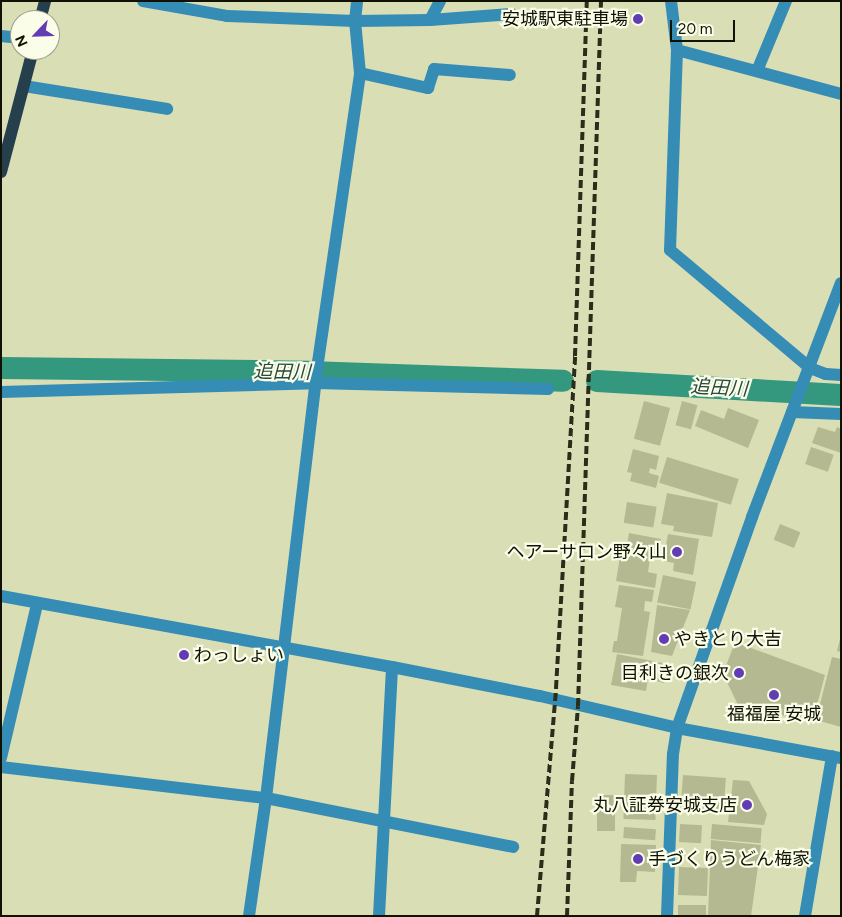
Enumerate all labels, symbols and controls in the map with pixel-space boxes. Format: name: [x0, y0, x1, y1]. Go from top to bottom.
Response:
place label: 安城駅東駐車場: [502, 8, 628, 30]
north arrow: [10, 10, 60, 60]
scale bar: [672, 10, 737, 42]
marker: 安城駅東駐車場: [632, 13, 644, 25]
text: 20 m: [678, 20, 712, 38]
text: N: [12, 33, 32, 49]
water label: 追田川: [253, 360, 311, 384]
water label: 追田川: [690, 375, 748, 401]
place label: ヘアーサロン野々山: [506, 541, 667, 563]
marker: ヘアーサロン野々山: [671, 546, 683, 558]
place label: やきとり大吉: [674, 628, 782, 650]
marker: やきとり大吉: [658, 633, 670, 645]
place label: わっしょい: [194, 644, 284, 666]
marker: わっしょい: [178, 649, 190, 661]
place label: 目利きの銀次: [621, 662, 729, 684]
marker: 目利きの銀次: [733, 667, 745, 679]
marker: 福福屋 安城: [768, 689, 780, 701]
place label: 福福屋 安城: [727, 703, 821, 725]
place label: 丸八証券安城支店: [593, 794, 737, 816]
marker: 丸八証券安城支店: [741, 799, 753, 811]
place label: 手づくりうどん梅家: [648, 848, 810, 870]
marker: 手づくりうどん梅家: [632, 853, 644, 865]

